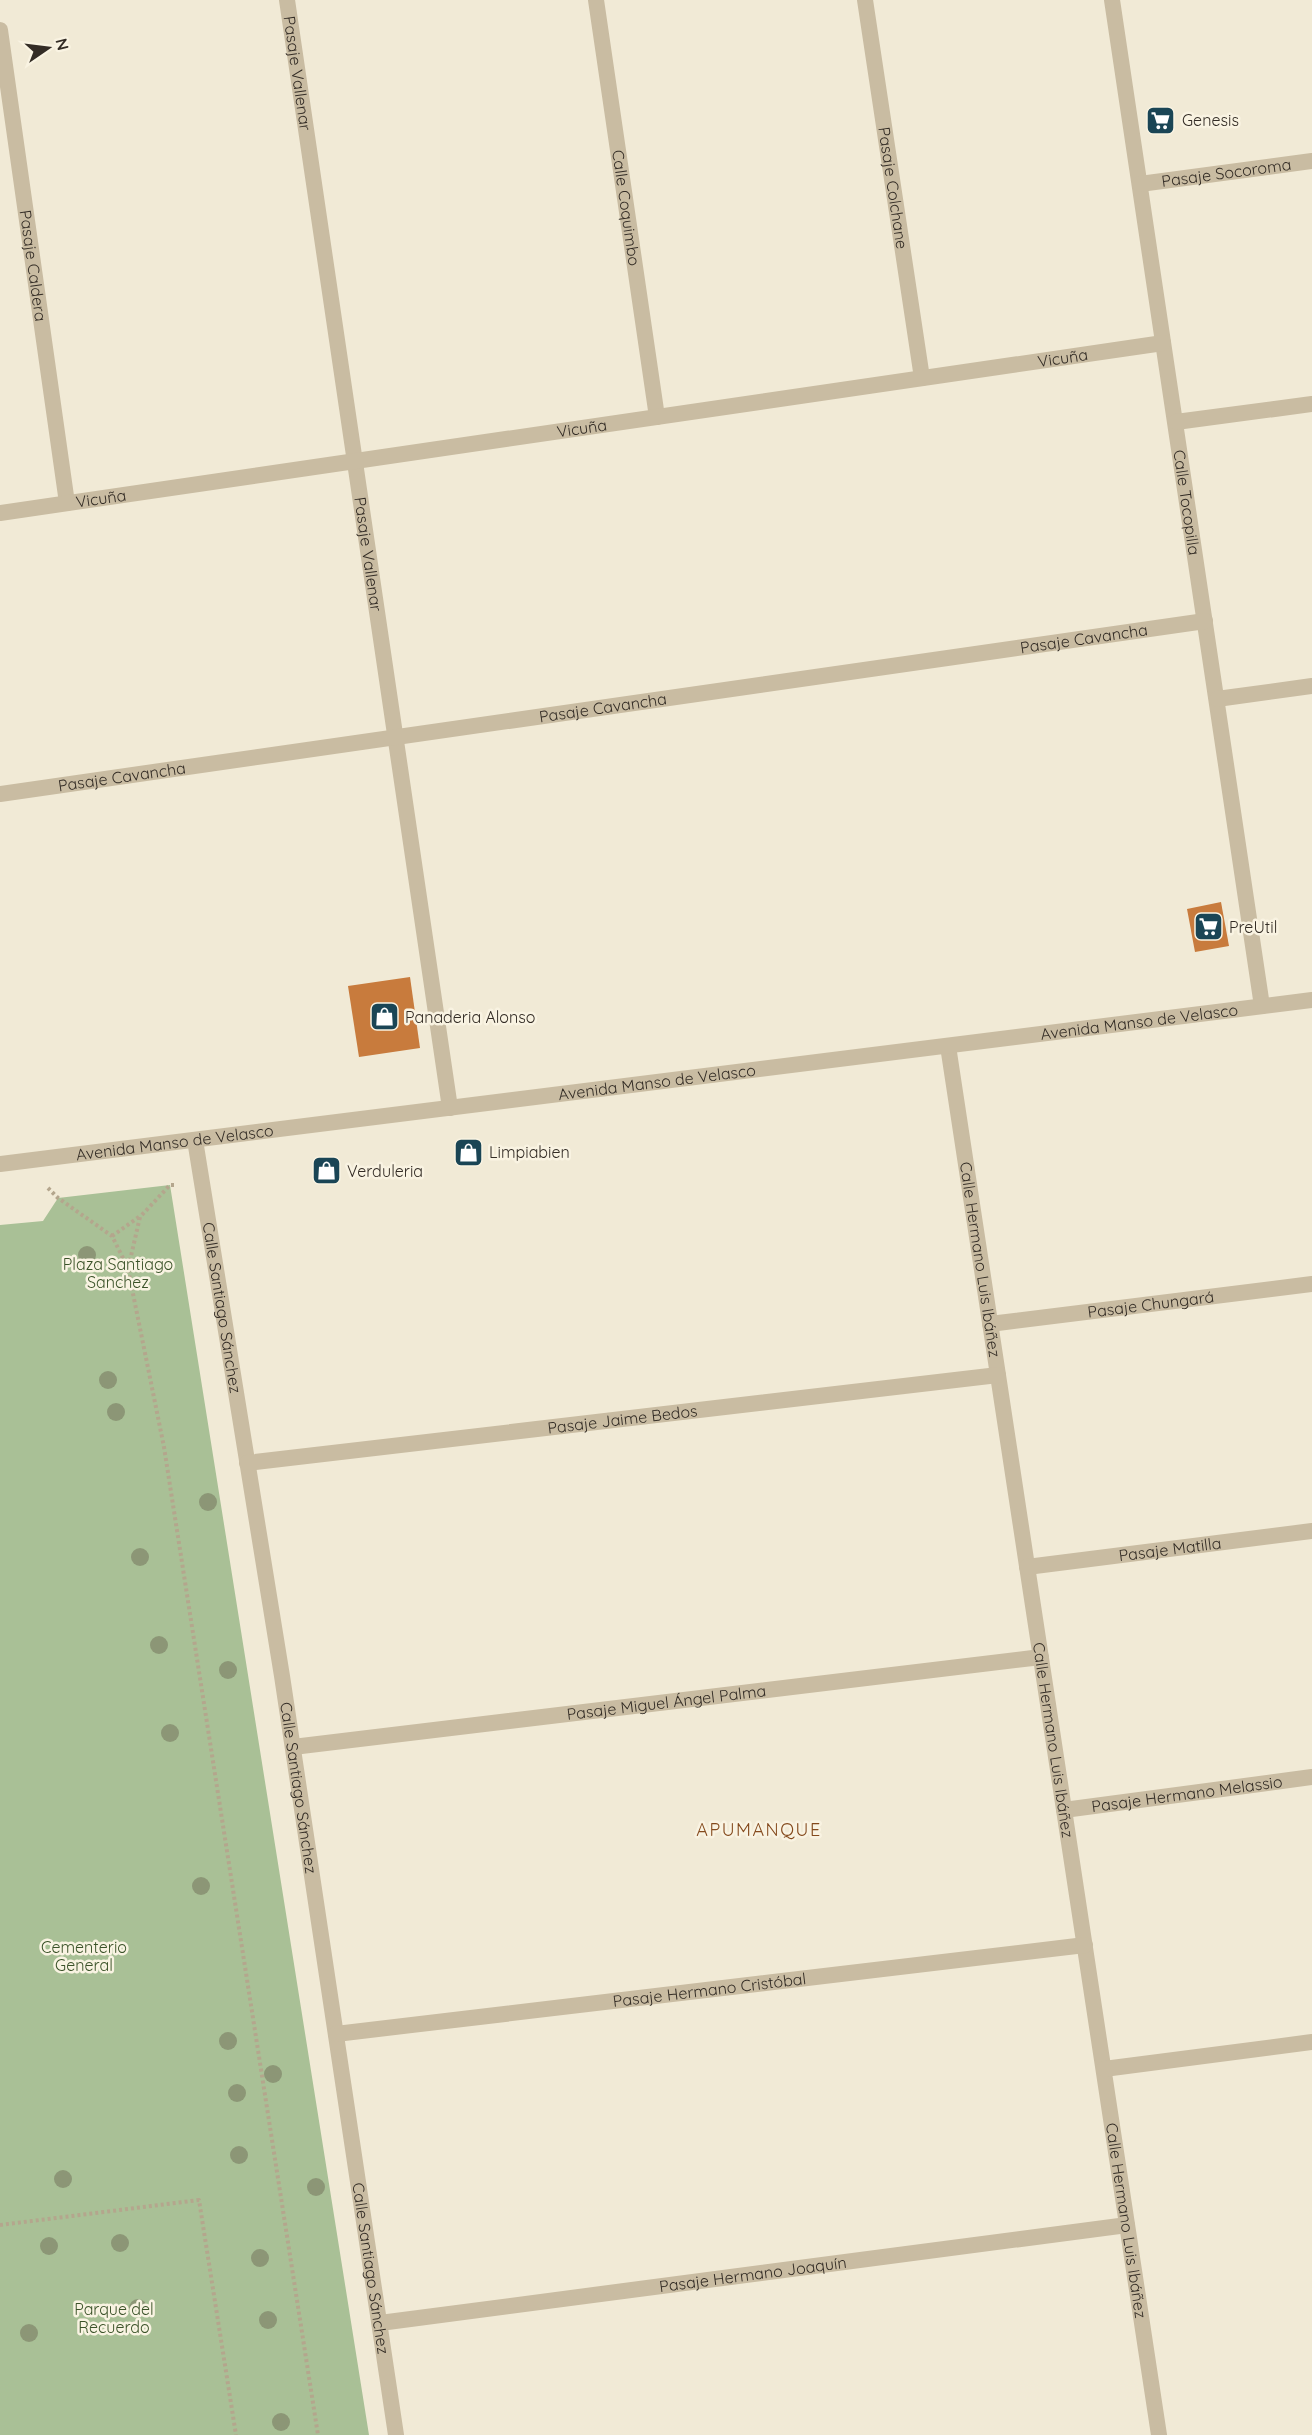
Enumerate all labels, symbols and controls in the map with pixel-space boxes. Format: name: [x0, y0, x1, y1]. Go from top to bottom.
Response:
street label: Pasaje Vallenar: [279, 14, 316, 132]
north arrow: [18, 18, 78, 78]
text: N: [51, 36, 74, 52]
supermarket icon: Genesis: [1145, 104, 1177, 136]
place label: Genesis: [1182, 110, 1239, 130]
street label: Pasaje Colchane: [874, 125, 912, 250]
street label: Calle Coquimbo: [608, 148, 645, 267]
street label: Pasaje Socoroma: [1160, 154, 1292, 191]
street label: Pasaje Caldera: [16, 209, 51, 323]
street label: Vicuña: [1036, 344, 1089, 371]
street label: Vicuña: [555, 414, 608, 441]
street label: Calle Tocopilla: [1169, 448, 1205, 557]
street label: Vicuña: [75, 485, 127, 512]
street label: Pasaje Vallenar: [350, 495, 387, 613]
street label: Pasaje Cavancha: [1019, 619, 1149, 657]
street label: Pasaje Cavancha: [538, 688, 668, 726]
street label: Pasaje Cavancha: [57, 757, 187, 796]
supermarket icon: PreUtil: [1192, 911, 1224, 943]
place label: PreUtil: [1229, 917, 1277, 937]
street label: Avenida Manso de Velasco: [1039, 999, 1239, 1044]
shop icon: Panaderia Alonso: [368, 1001, 400, 1033]
place label: Panaderia Alonso: [405, 1007, 535, 1027]
street label: Avenida Manso de Velasco: [557, 1060, 757, 1104]
street label: Avenida Manso de Velasco: [75, 1120, 275, 1164]
shop icon: Limpiabien: [452, 1136, 484, 1168]
place label: Limpiabien: [489, 1142, 570, 1162]
shop icon: Verduleria: [310, 1155, 342, 1187]
street label: Calle Hermano Luis Ibáñez: [956, 1160, 1005, 1359]
place label: Verduleria: [347, 1161, 423, 1181]
street label: Calle Santiago Sánchez: [198, 1221, 246, 1395]
park label: Plaza Santiago Sanchez: [63, 1254, 173, 1292]
street label: Pasaje Chungará: [1086, 1286, 1215, 1322]
street label: Pasaje Jaime Bedos: [546, 1400, 699, 1438]
street label: Pasaje Matilla: [1117, 1533, 1222, 1565]
street label: Calle Hermano Luis Ibáñez: [1029, 1641, 1078, 1839]
street label: Pasaje Miguel Ángel Palma: [566, 1680, 767, 1724]
street label: Calle Santiago Sánchez: [276, 1701, 322, 1875]
street label: Pasaje Hermano Melassio: [1090, 1771, 1284, 1816]
district label: APUMANQUE: [696, 1818, 822, 1841]
park label: Cementerio General: [41, 1937, 127, 1975]
street label: Pasaje Hermano Cristóbal: [612, 1968, 807, 2011]
street label: Calle Hermano Luis Ibáñez: [1102, 2121, 1151, 2320]
street label: Calle Santiago Sánchez: [348, 2181, 394, 2355]
street label: Pasaje Hermano Joaquín: [658, 2252, 848, 2296]
park label: Parque del Recuerdo: [74, 2299, 154, 2337]

